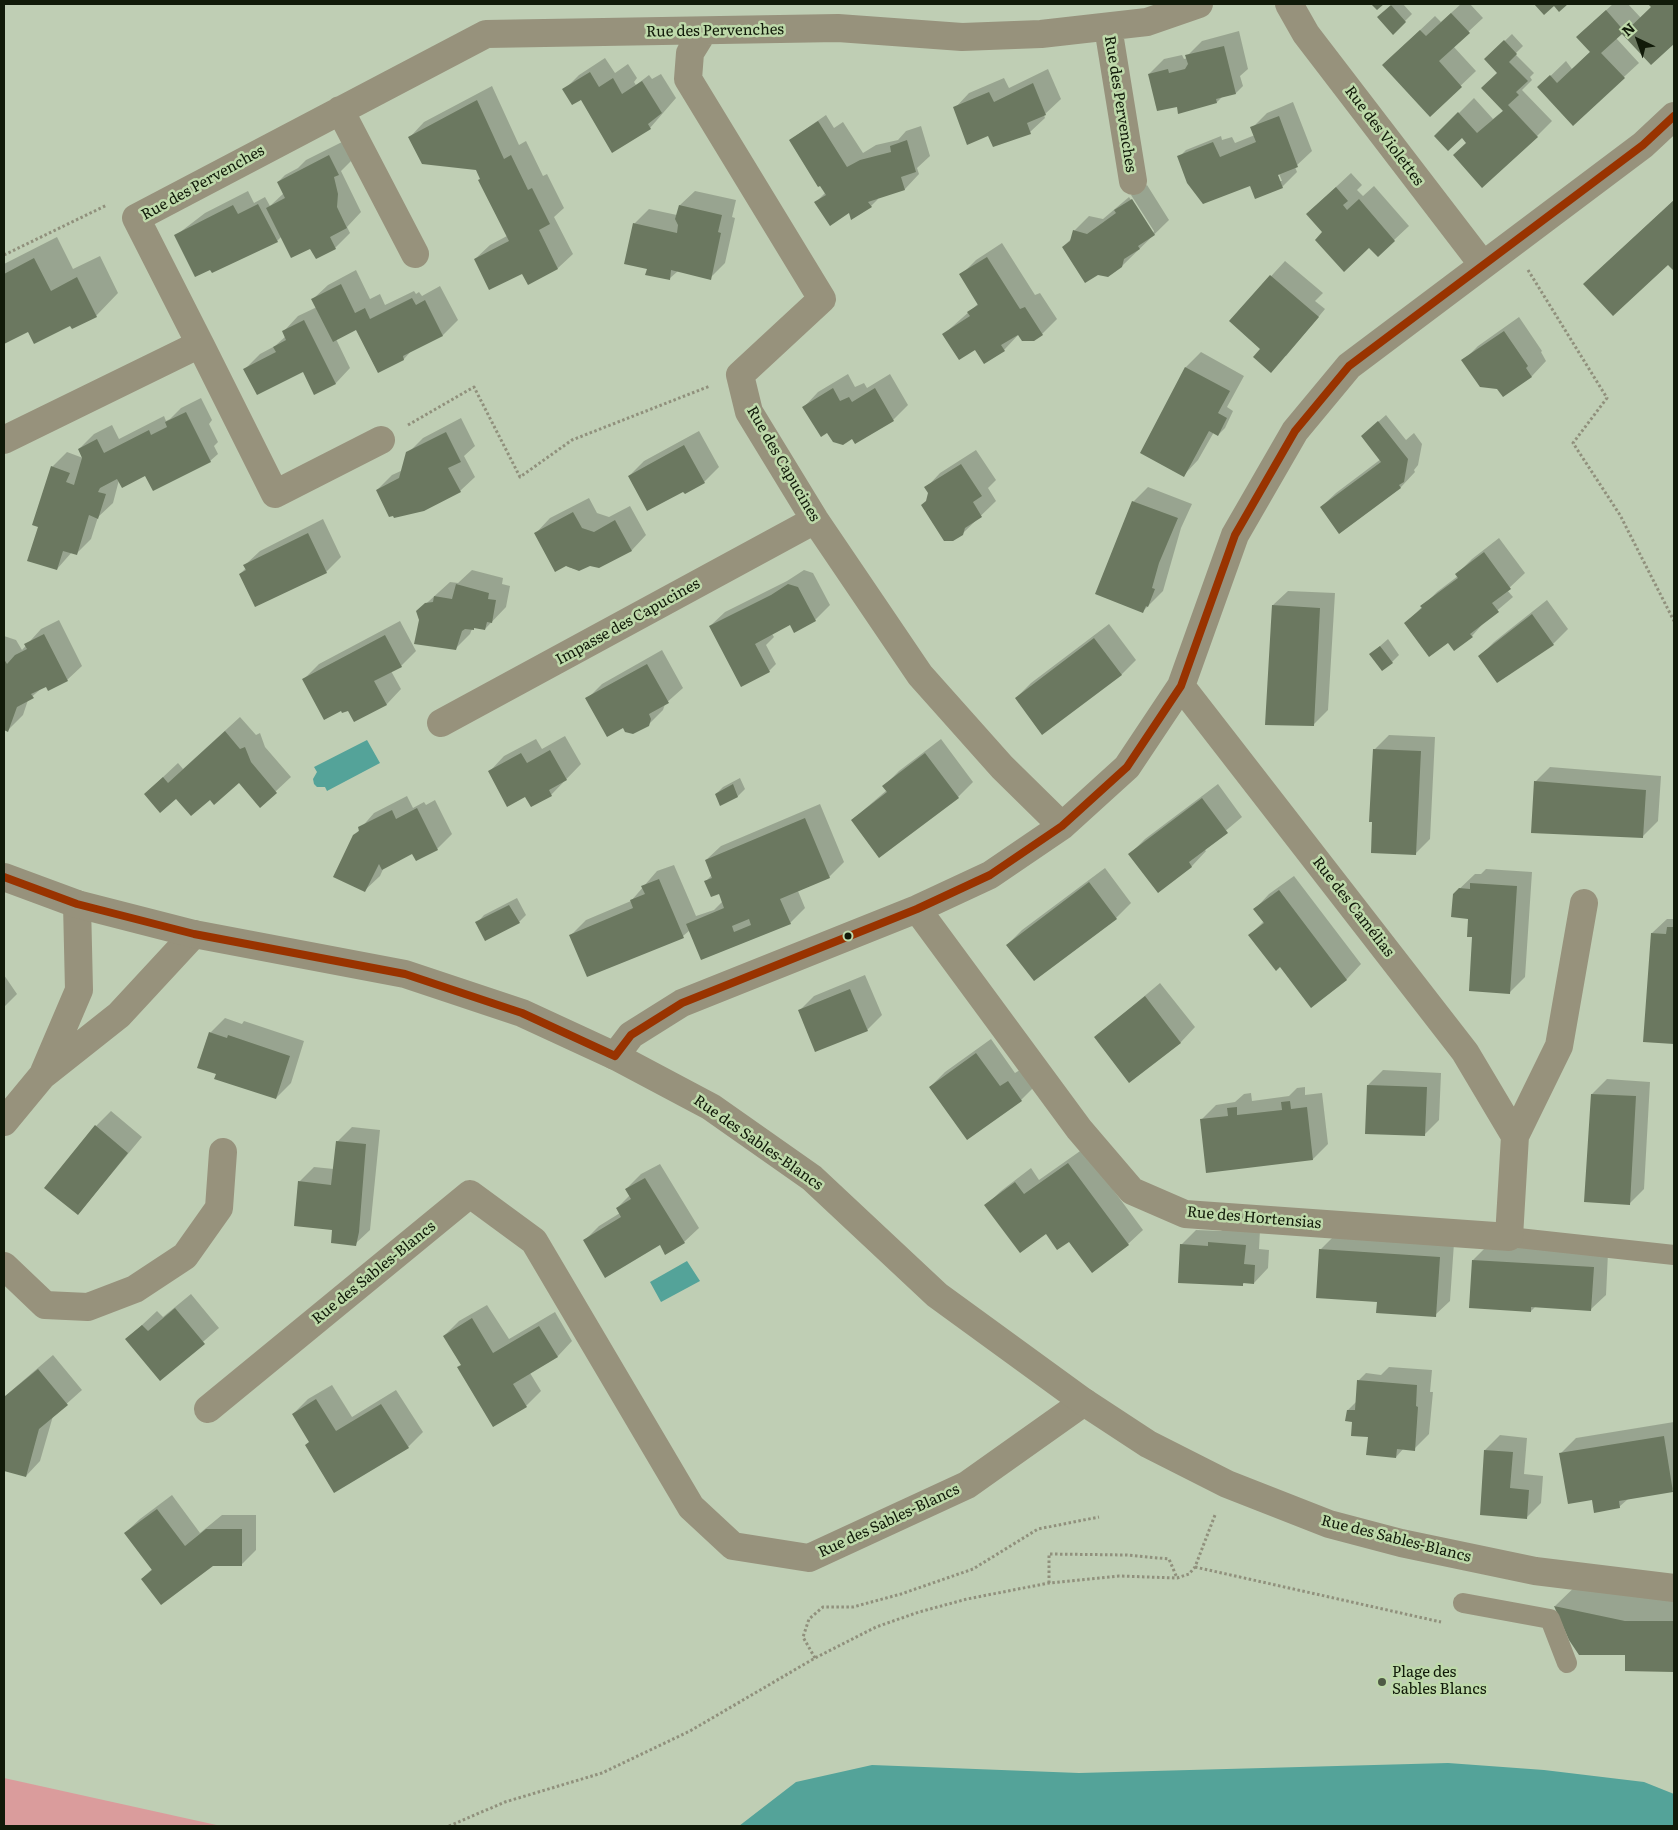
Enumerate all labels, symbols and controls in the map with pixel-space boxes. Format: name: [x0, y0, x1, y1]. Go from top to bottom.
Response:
north arrow: [1613, 15, 1663, 65]
text: N: [1617, 17, 1639, 40]
street label: Rue des Pervenches: [646, 21, 784, 41]
street label: Rue des Pervenches: [1100, 34, 1140, 174]
street label: Rue des Violettes: [1341, 83, 1427, 189]
street label: Rue des Pervenches: [138, 142, 268, 224]
street label: Rue des Capucines: [743, 403, 823, 525]
street label: Impasse des Capucines: [553, 575, 703, 669]
street label: Rue des Camélias: [1308, 853, 1398, 961]
unlabelled marker: [843, 931, 853, 941]
street label: Rue des Sables-Blancs: [690, 1092, 826, 1194]
street label: Rue des Hortensias: [1186, 1203, 1322, 1233]
street label: Rue des Sables-Blancs: [309, 1218, 439, 1328]
street label: Rue des Sables-Blancs: [816, 1480, 962, 1562]
street label: Rue des Sables-Blancs: [1319, 1512, 1473, 1566]
place label: Plage des Sables Blancs: [1392, 1664, 1487, 1699]
marker: Plage des Sables Blancs: [1376, 1676, 1388, 1688]

